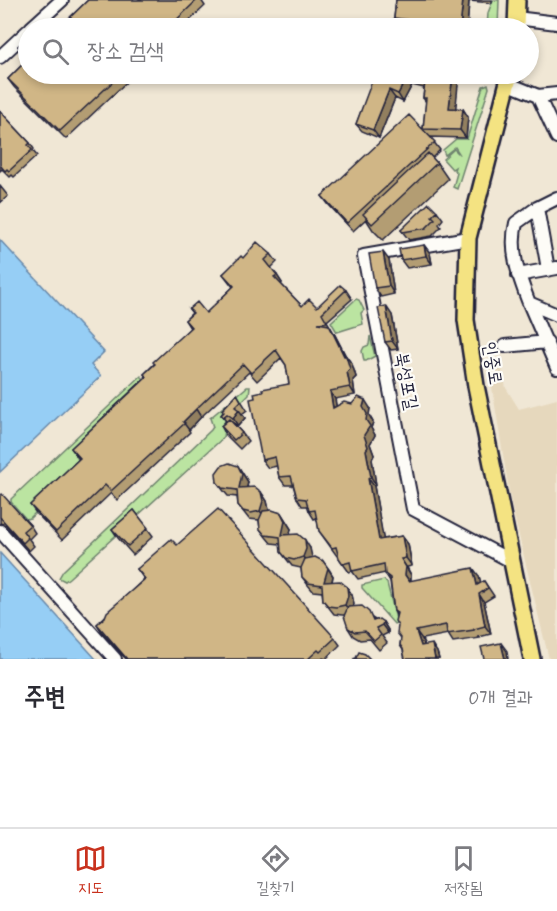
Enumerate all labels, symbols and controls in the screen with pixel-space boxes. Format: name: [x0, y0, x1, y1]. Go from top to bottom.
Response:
search box: [18, 18, 539, 84]
icon: search: [39, 35, 72, 68]
text: 장소 검색: [87, 38, 164, 66]
street label: 인중로: [477, 340, 507, 386]
street label: 북성포길: [389, 350, 423, 412]
text: 주변: [24, 681, 66, 715]
text: 0개 결과: [468, 685, 533, 712]
tab: 지도: [74, 842, 107, 899]
tab: 길찾기: [256, 842, 295, 899]
tab: 저장됨: [444, 842, 483, 899]

